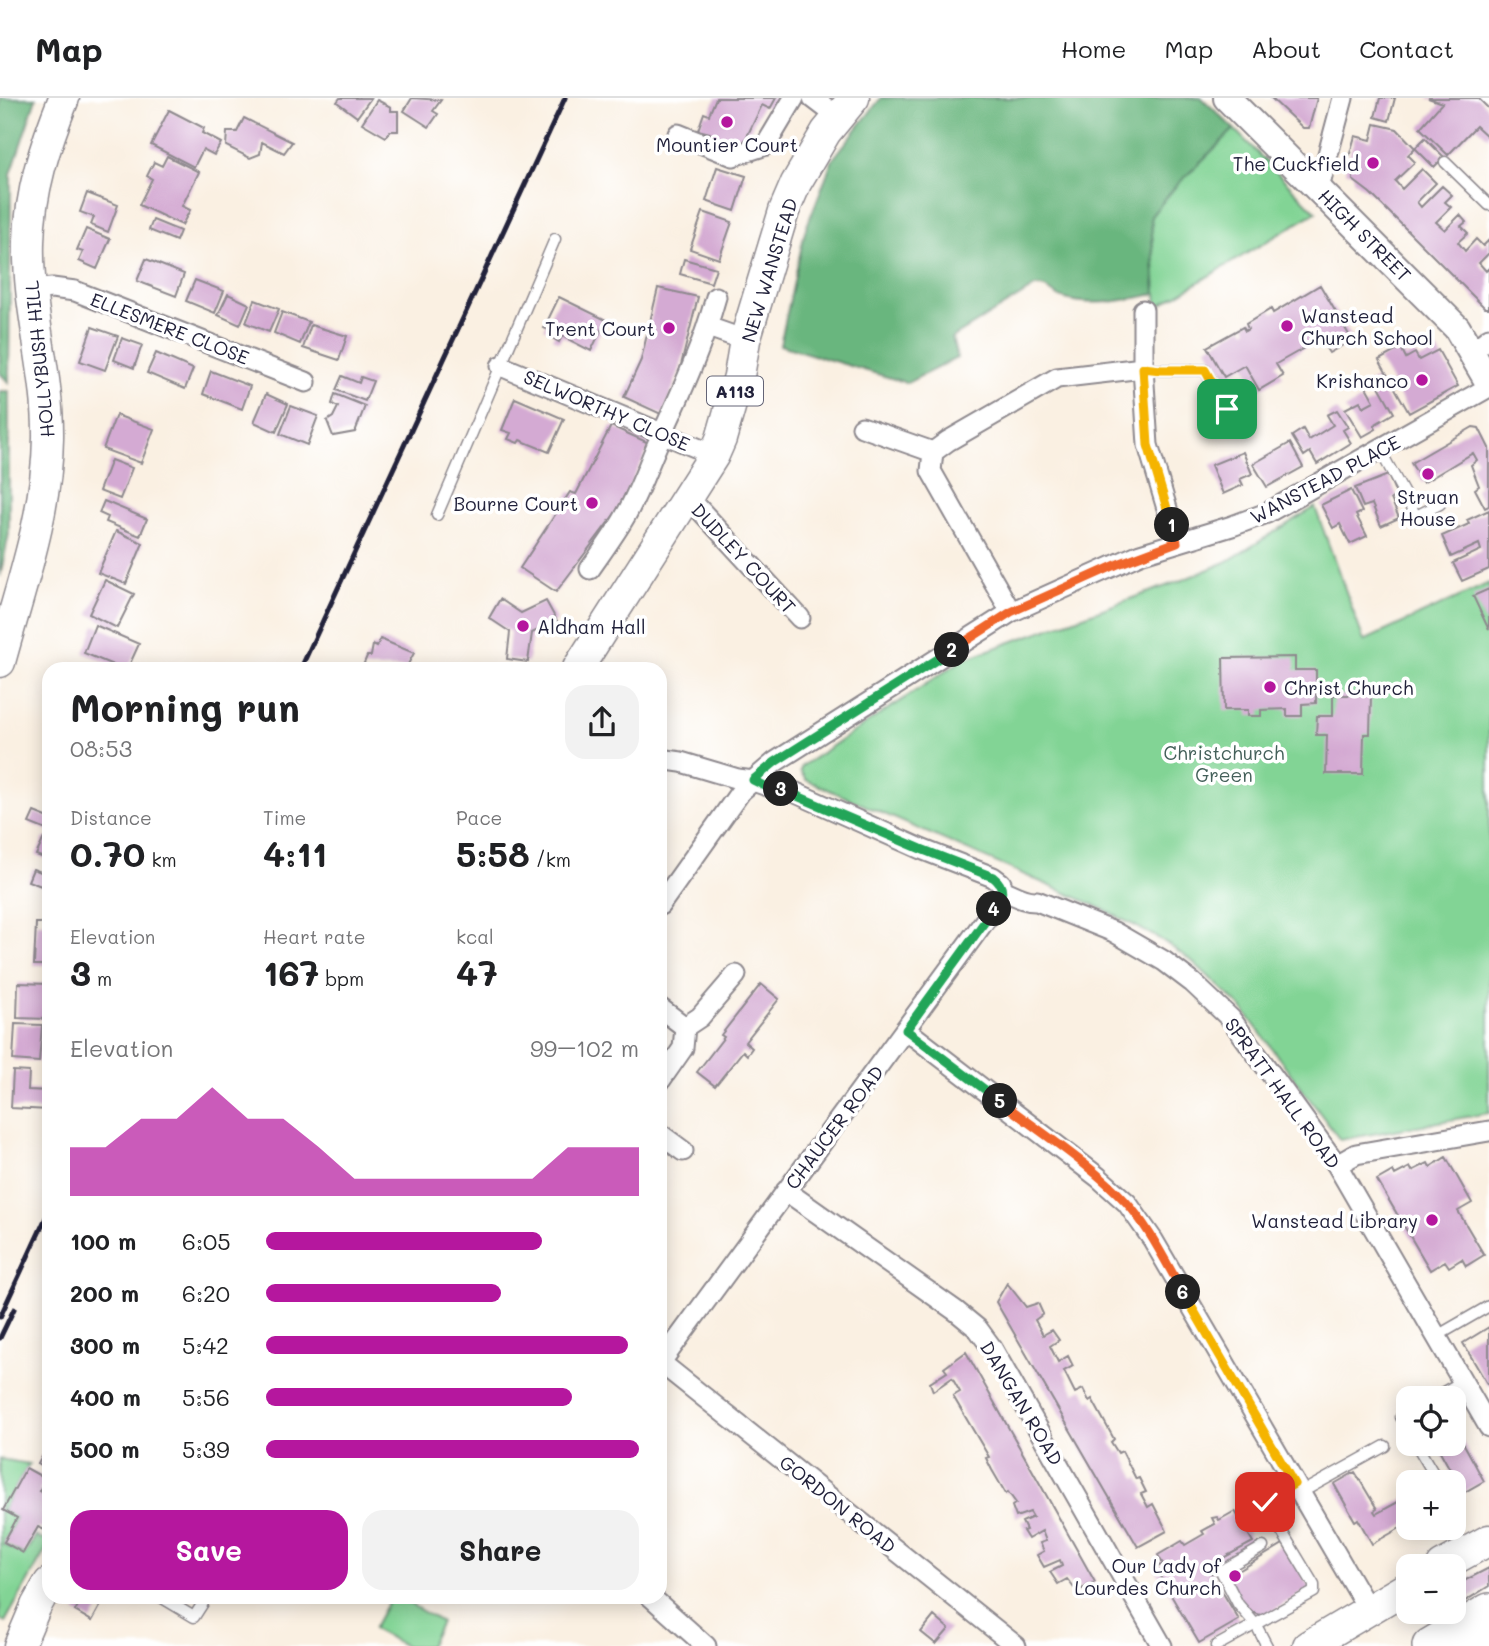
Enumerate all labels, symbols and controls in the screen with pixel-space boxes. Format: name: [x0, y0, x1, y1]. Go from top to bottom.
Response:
text: Map: [35, 27, 103, 70]
text: Home: [1061, 33, 1126, 64]
text: Map: [1164, 33, 1213, 64]
text: About: [1251, 33, 1321, 64]
text: Contact: [1359, 33, 1454, 64]
marker: Mountier Court: [719, 114, 735, 130]
place label: Mountier Court: [656, 132, 798, 157]
place label: The Cuckfield: [1233, 151, 1359, 176]
marker: The Cuckfield: [1365, 155, 1381, 171]
street label: HIGH STREET: [1313, 183, 1417, 287]
street label: NEW WANSTEAD: [735, 195, 803, 345]
street label: HOLLYBUSH HILL: [18, 279, 60, 439]
street label: ELLESMERE CLOSE: [87, 286, 253, 370]
place label: Wanstead Church School: [1301, 303, 1433, 350]
place label: Trent Court: [545, 316, 655, 341]
marker: Wanstead Church School: [1279, 318, 1295, 334]
marker: Trent Court: [661, 320, 677, 336]
street label: SELWORTHY CLOSE: [520, 364, 694, 456]
place label: Krishanco: [1316, 368, 1408, 393]
marker: Krishanco: [1414, 372, 1430, 388]
road number: A113: [707, 376, 763, 405]
pin: [1197, 379, 1257, 439]
icon: arrive: [1208, 390, 1246, 428]
street label: WANSTEAD PLACE: [1246, 429, 1404, 529]
marker: Struan House: [1420, 466, 1436, 482]
place label: Struan House: [1397, 484, 1459, 531]
place label: Bourne Court: [454, 491, 578, 516]
marker: Bourne Court: [584, 495, 600, 511]
street label: DUDLEY COURT: [686, 497, 802, 619]
pin: 1: [1154, 508, 1190, 542]
text: 1: [1167, 512, 1176, 537]
place label: Aldham Hall: [537, 614, 646, 639]
marker: Aldham Hall: [515, 618, 531, 634]
pin: 2: [934, 632, 970, 668]
text: 2: [946, 637, 957, 662]
place label: Christ Church: [1284, 675, 1413, 700]
marker: Christ Church: [1262, 679, 1278, 695]
text: Morning run: [70, 682, 300, 732]
button: share: [565, 685, 639, 759]
text: 08:53: [70, 733, 132, 763]
park label: Christchurch Green: [1164, 740, 1284, 787]
pin: 3: [764, 772, 798, 806]
text: 3: [775, 776, 786, 801]
text: Distance: [70, 805, 152, 830]
text: Time: [263, 805, 306, 830]
text: Pace: [456, 805, 502, 830]
text: 0.70: [70, 830, 145, 876]
text: 4:11: [263, 830, 327, 876]
text: 5:58: [456, 830, 530, 876]
text: km: [145, 847, 177, 872]
text: /km: [530, 847, 571, 872]
pin: 4: [976, 892, 1012, 926]
text: 4: [987, 896, 1000, 921]
text: Elevation: [70, 924, 155, 949]
text: Heart rate: [263, 924, 366, 949]
text: kcal: [456, 924, 494, 949]
text: 3: [70, 949, 91, 995]
text: 167: [263, 949, 319, 995]
text: 47: [456, 949, 498, 995]
text: m: [91, 966, 112, 991]
text: bpm: [319, 966, 364, 991]
street label: SPRATT HALL ROAD: [1220, 1012, 1346, 1174]
text: Elevation: [70, 1033, 173, 1063]
text: 99–102 m: [530, 1033, 639, 1063]
street label: CHAUCER ROAD: [779, 1060, 889, 1194]
pin: 5: [982, 1084, 1018, 1118]
text: 5: [994, 1088, 1005, 1113]
place label: Wanstead Library: [1251, 1208, 1418, 1233]
marker: Wanstead Library: [1424, 1212, 1440, 1228]
text: 100 m: [70, 1226, 136, 1256]
text: 6:05: [182, 1226, 231, 1256]
pin: 6: [1166, 1274, 1200, 1310]
text: 200 m: [70, 1278, 139, 1308]
text: 6:20: [182, 1278, 230, 1308]
text: 6: [1177, 1279, 1188, 1304]
text: 300 m: [70, 1330, 140, 1360]
text: 5:42: [182, 1330, 229, 1360]
street label: DANGAN ROAD: [975, 1336, 1069, 1470]
text: 400 m: [70, 1382, 141, 1412]
text: 5:56: [182, 1382, 230, 1412]
map controls: [1396, 1386, 1466, 1624]
button: locate: [1396, 1386, 1466, 1456]
text: 500 m: [70, 1434, 140, 1464]
text: 5:39: [182, 1434, 230, 1464]
street label: GORDON ROAD: [775, 1449, 901, 1559]
button: +: [1396, 1470, 1466, 1540]
pin: [1235, 1472, 1295, 1532]
icon: check: [1246, 1483, 1284, 1521]
button: Save: [70, 1510, 348, 1590]
button: Share: [362, 1510, 639, 1590]
place label: Our Lady of Lourdes Church: [1075, 1553, 1222, 1600]
button: −: [1396, 1554, 1466, 1624]
marker: Our Lady of Lourdes Church: [1227, 1568, 1243, 1584]

